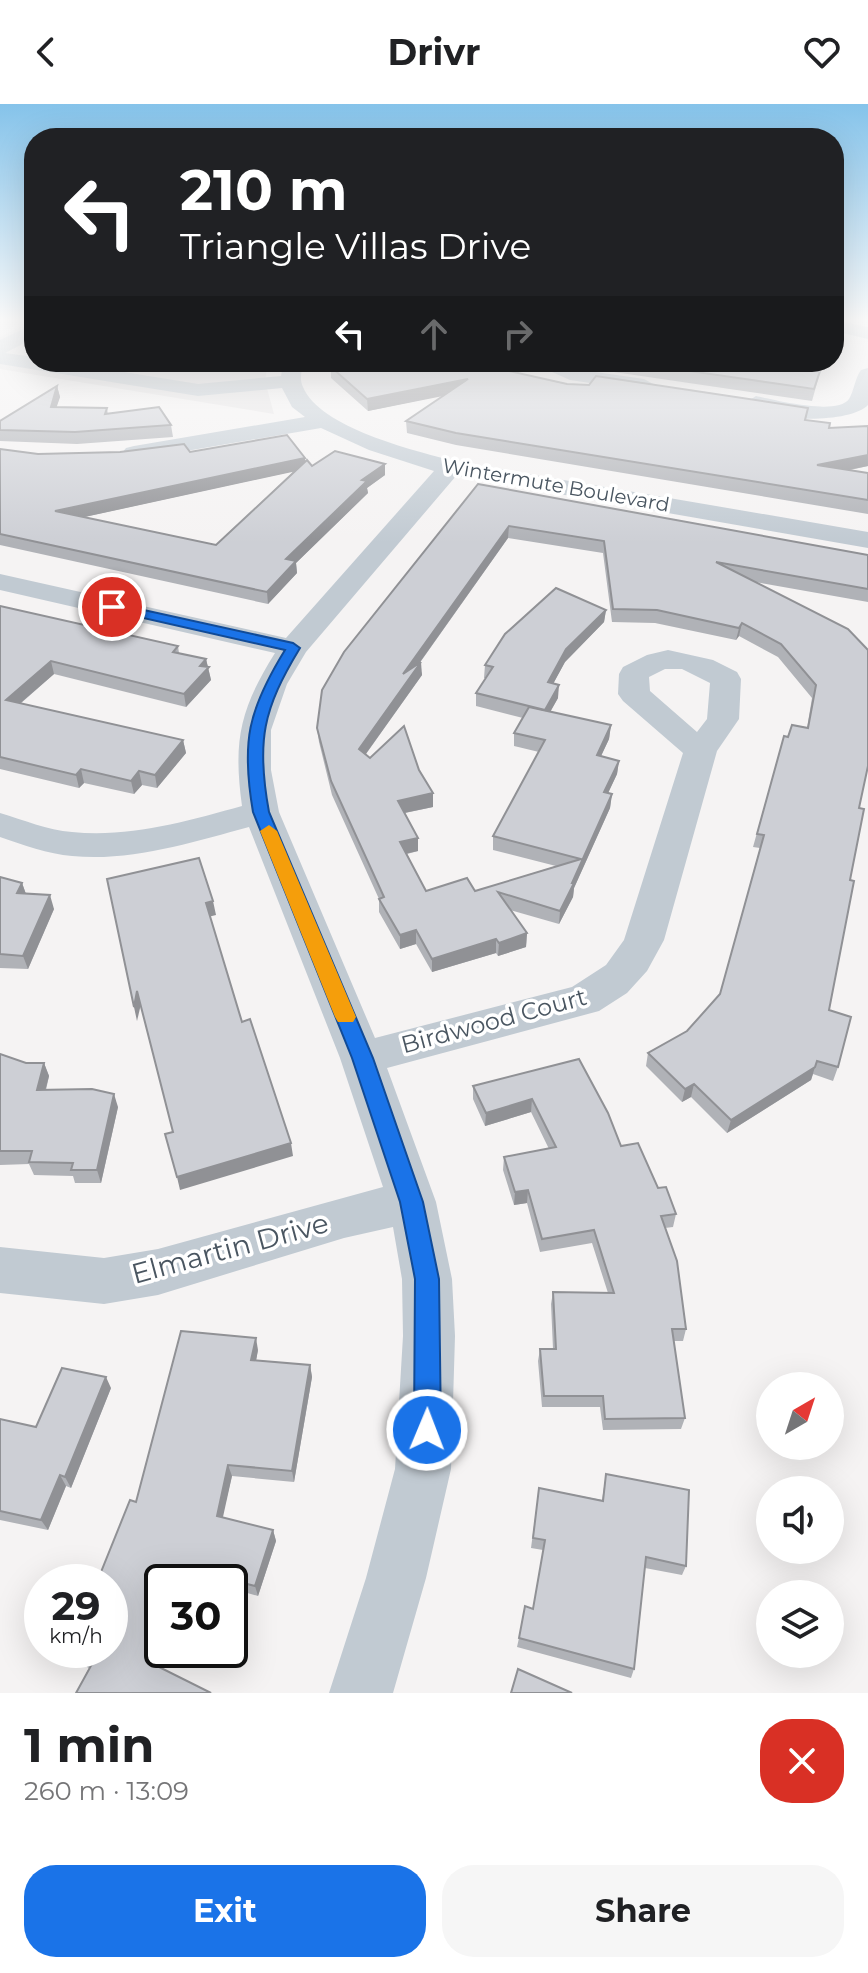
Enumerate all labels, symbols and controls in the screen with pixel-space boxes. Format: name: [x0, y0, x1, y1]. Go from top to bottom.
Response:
icon: back: [24, 30, 68, 74]
text: Drivr: [387, 30, 481, 74]
icon: heart: [800, 30, 844, 74]
text: 210 m: [180, 156, 348, 224]
icon: left: [48, 160, 152, 264]
text: Triangle Villas Drive: [180, 224, 531, 268]
icon: left: [328, 312, 372, 356]
icon: ahead: [412, 312, 456, 356]
icon: right: [496, 312, 540, 356]
street label: Wintermute Boulevard: [441, 453, 671, 517]
pin: [78, 573, 146, 641]
icon: arrive: [90, 585, 134, 629]
street label: Birdwood Court: [398, 982, 590, 1059]
street label: Elmartin Drive: [128, 1205, 332, 1291]
north arrow: [756, 1372, 844, 1460]
map controls: [756, 1372, 844, 1668]
position arrow: [385, 1388, 469, 1472]
button: sound: [756, 1476, 844, 1564]
speed limit sign: 30: [144, 1564, 248, 1668]
button: layers: [756, 1580, 844, 1668]
text: 29: [51, 1581, 101, 1630]
text: km/h: [49, 1624, 103, 1648]
text: 1 min: [24, 1716, 154, 1774]
button: close: [760, 1719, 844, 1803]
text: 260 m · 13:09: [24, 1775, 189, 1807]
button: Exit: [24, 1865, 426, 1957]
button: Share: [442, 1865, 844, 1957]

